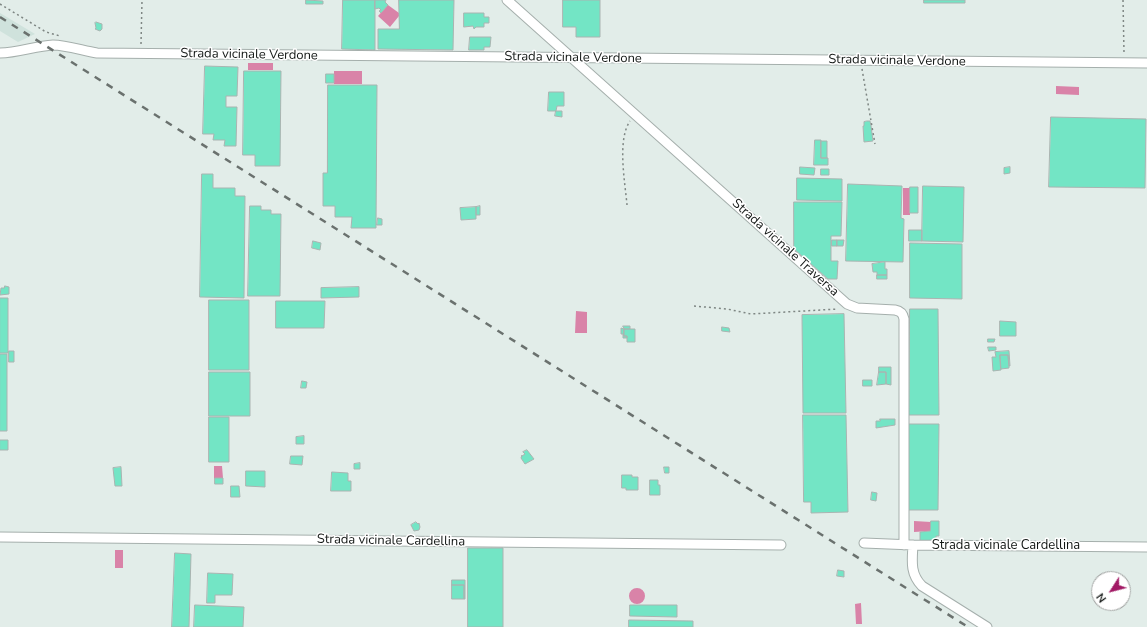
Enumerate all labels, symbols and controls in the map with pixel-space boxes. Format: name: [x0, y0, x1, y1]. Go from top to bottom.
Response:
street label: Strada vicinale Verdone: [180, 46, 318, 64]
street label: Strada vicinale Verdone: [504, 49, 642, 67]
street label: Strada vicinale Verdone: [828, 52, 966, 70]
street label: Strada vicinale Traversa: [728, 196, 842, 300]
street label: Strada vicinale Cardellina: [317, 532, 465, 550]
street label: Strada vicinale Cardellina: [932, 538, 1080, 554]
north arrow: [1091, 571, 1131, 611]
text: N: [1093, 590, 1110, 606]

